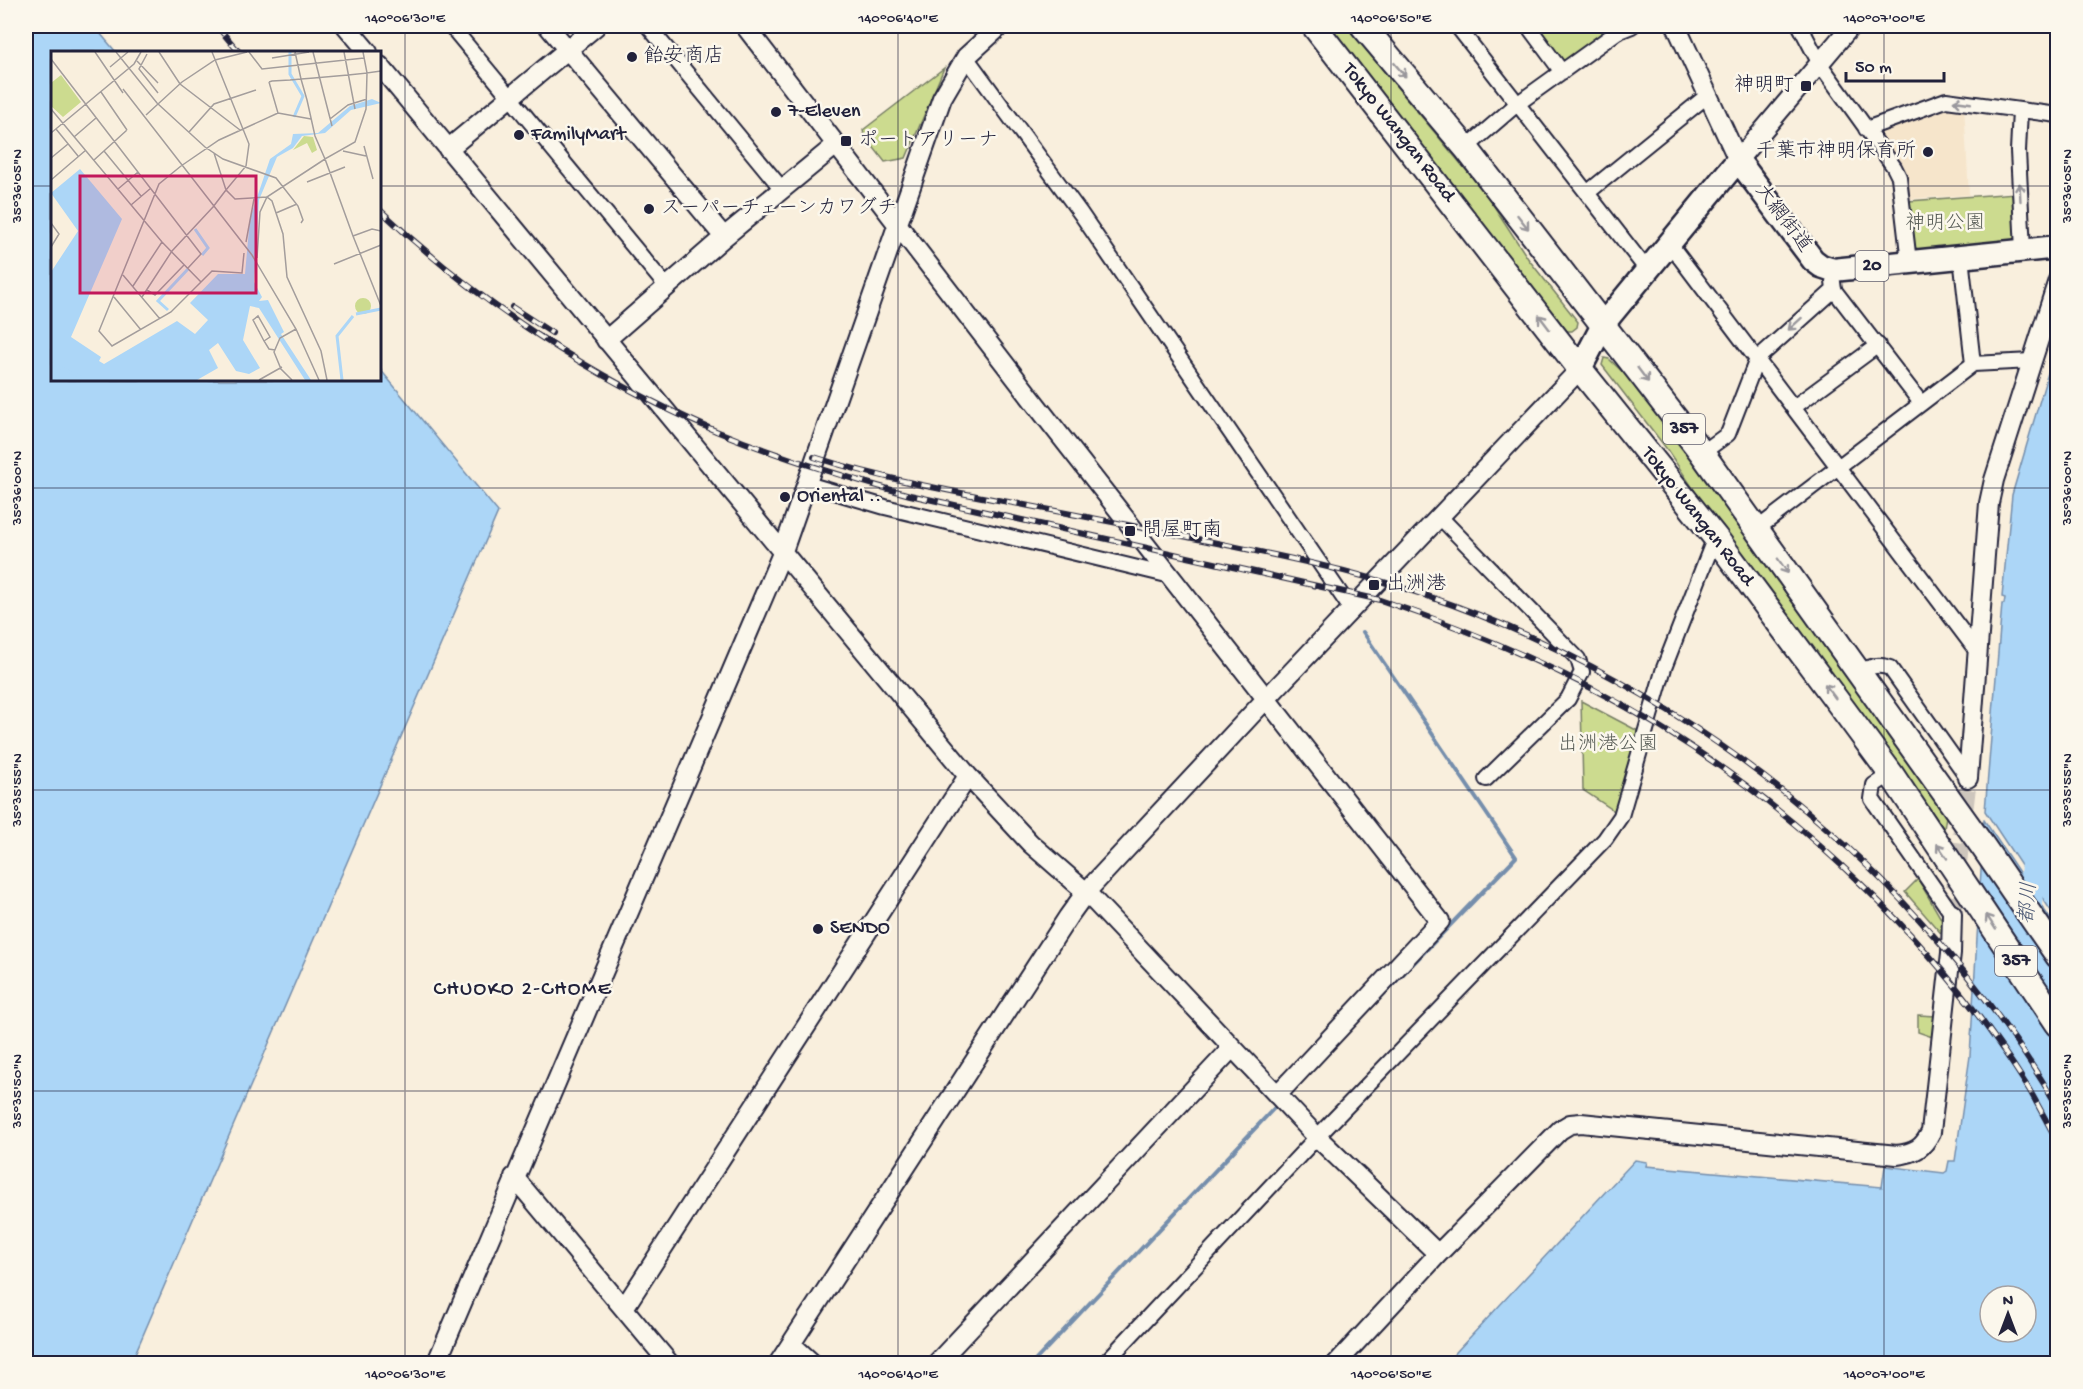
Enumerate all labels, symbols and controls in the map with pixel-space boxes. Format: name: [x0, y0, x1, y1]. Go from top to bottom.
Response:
text: 140°06'30"E: [364, 10, 446, 28]
text: 140°06'40"E: [857, 10, 938, 28]
text: 140°06'50"E: [1350, 10, 1432, 28]
text: 140°07'00"E: [1842, 10, 1925, 28]
place label: 飴安商店: [644, 44, 724, 69]
scale bar: [1846, 45, 1944, 83]
marker: 飴安商店: [625, 50, 639, 64]
inset map: [51, 51, 381, 381]
street label: Tokyo Wangan Road: [1336, 58, 1461, 209]
text: 50 m: [1855, 58, 1892, 79]
one-way arrow: [1394, 62, 1407, 78]
place label: 神明町: [1734, 73, 1794, 98]
marker: 神明町: [1799, 79, 1813, 93]
one-way arrow: [1953, 97, 1973, 108]
place label: 7-Eleven: [787, 101, 861, 124]
marker: 7-Eleven: [769, 105, 783, 119]
place label: FamilyMart: [530, 124, 627, 147]
marker: FamilyMart: [512, 128, 526, 142]
place label: ポートアリーナ: [858, 129, 998, 153]
marker: ポートアリーナ: [839, 134, 853, 148]
place label: 千葉市神明保育所: [1756, 139, 1916, 164]
marker: 千葉市神明保育所: [1921, 145, 1935, 159]
text: 35°36'05"N: [9, 149, 27, 224]
text: 35°36'05"N: [2059, 149, 2077, 224]
street label: 大網街道: [1749, 180, 1816, 258]
one-way arrow: [2015, 183, 2026, 202]
place label: スーパーチェーンカワグチ: [661, 196, 897, 221]
marker: スーパーチェーンカワグチ: [642, 202, 656, 216]
park label: 神明公園: [1905, 211, 1985, 236]
one-way arrow: [1517, 213, 1530, 229]
road number: 20: [1856, 251, 1888, 281]
one-way arrow: [1538, 315, 1551, 331]
one-way arrow: [1788, 317, 1803, 331]
one-way arrow: [1637, 367, 1649, 383]
road number: 357: [1663, 414, 1705, 444]
street label: Tokyo Wangan Road: [1635, 442, 1760, 593]
text: 35°36'00"N: [9, 450, 27, 526]
text: 35°36'00"N: [2059, 450, 2077, 526]
place label: Oriental ..: [797, 486, 881, 509]
marker: Oriental ..: [778, 490, 792, 504]
place label: 問屋町南: [1142, 518, 1222, 543]
marker: 問屋町南: [1123, 524, 1137, 538]
one-way arrow: [1777, 558, 1789, 574]
place label: 出洲港: [1386, 573, 1446, 597]
marker: 出洲港: [1367, 578, 1381, 592]
one-way arrow: [1824, 684, 1837, 700]
park label: 出洲港公園: [1558, 733, 1658, 757]
text: 35°35'55"N: [9, 753, 27, 828]
text: 35°35'55"N: [2059, 753, 2077, 828]
one-way arrow: [1936, 842, 1949, 859]
water label: 都川: [2015, 881, 2044, 925]
one-way arrow: [1984, 914, 1996, 931]
place label: SENDO: [830, 918, 890, 941]
marker: SENDO: [811, 922, 825, 936]
road number: 357: [1995, 946, 2037, 976]
district label: CHUOKO 2-CHOME: [434, 978, 612, 1003]
text: 35°35'50"N: [9, 1054, 27, 1129]
text: 35°35'50"N: [2059, 1054, 2077, 1129]
north arrow: [1978, 1284, 2038, 1344]
text: N: [2003, 1293, 2014, 1312]
text: 140°06'30"E: [364, 1366, 446, 1384]
text: 140°06'40"E: [857, 1366, 938, 1384]
text: 140°06'50"E: [1350, 1366, 1432, 1384]
text: 140°07'00"E: [1842, 1366, 1925, 1384]

